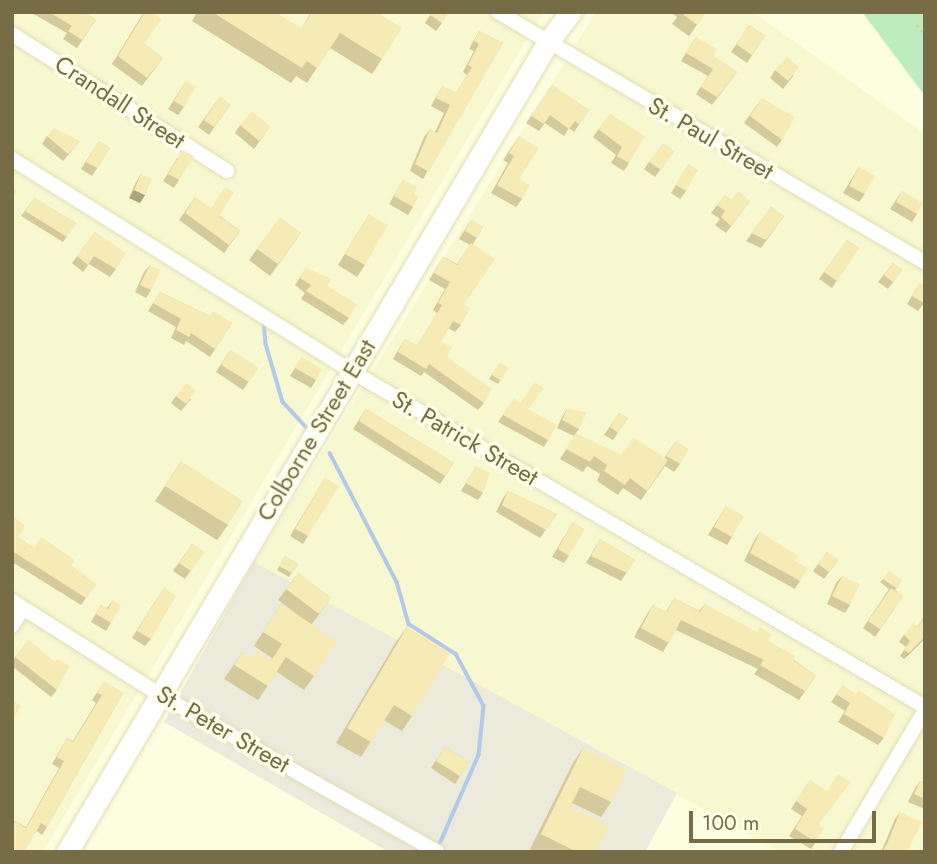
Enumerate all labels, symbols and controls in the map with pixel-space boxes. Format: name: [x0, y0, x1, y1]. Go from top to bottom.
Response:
street label: Crandall Street: [49, 49, 191, 155]
street label: St. Paul Street: [643, 91, 779, 185]
street label: Colborne Street East: [250, 334, 382, 526]
street label: St. Patrick Street: [387, 385, 543, 491]
street label: St. Peter Street: [151, 679, 295, 779]
scale bar: [692, 798, 879, 842]
text: 100 m: [702, 808, 759, 838]

